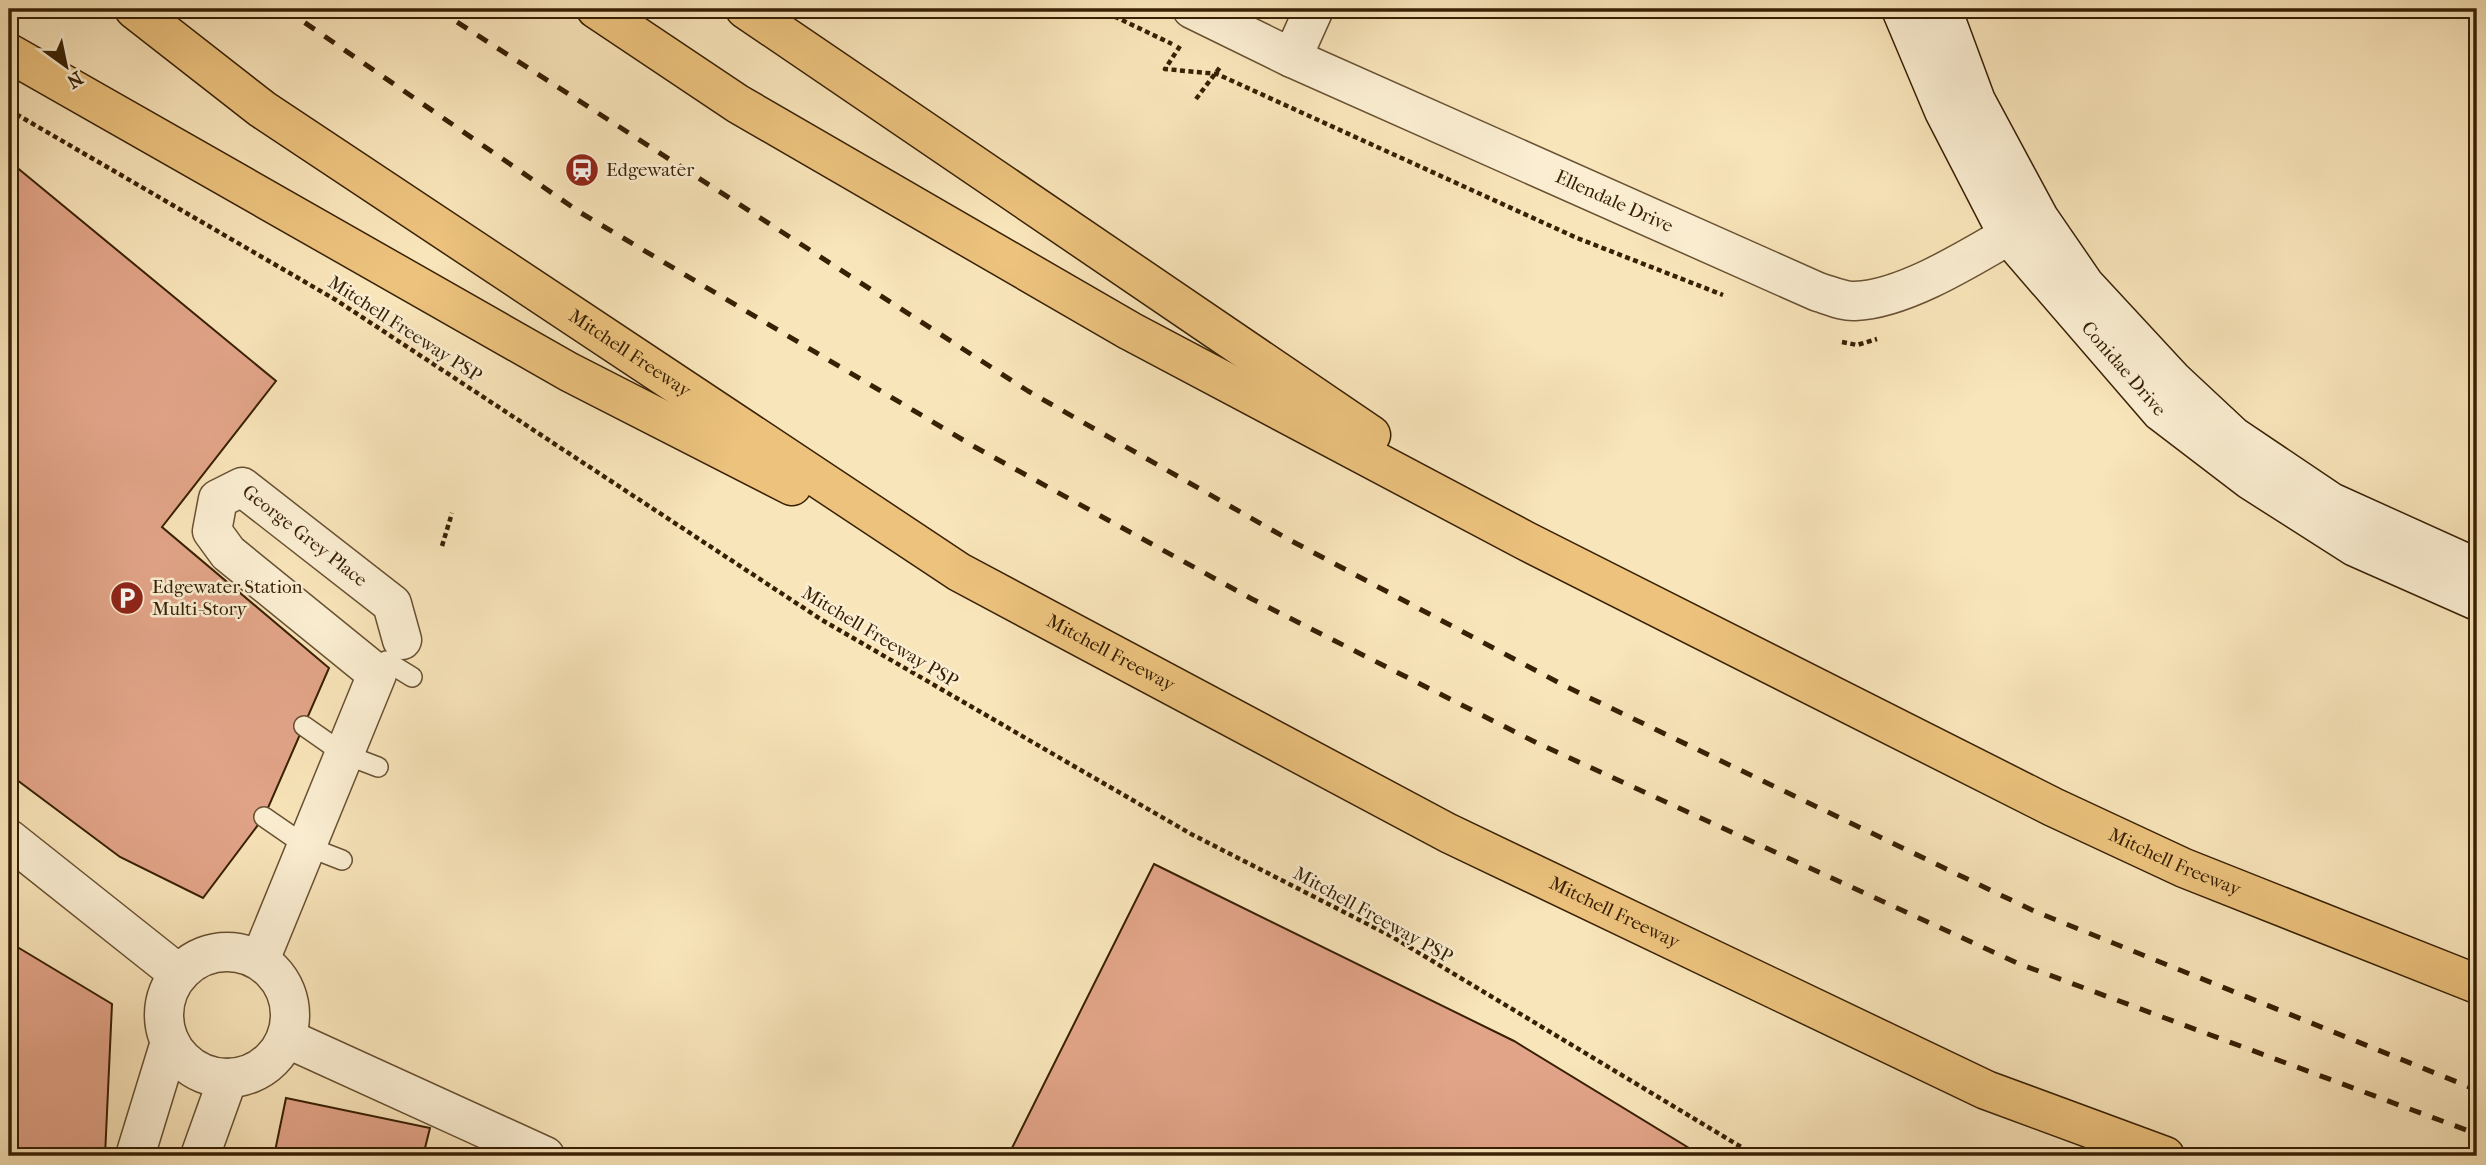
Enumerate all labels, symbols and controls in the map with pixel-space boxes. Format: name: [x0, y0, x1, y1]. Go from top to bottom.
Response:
north arrow: [32, 32, 102, 102]
text: N: [62, 66, 87, 93]
station icon: Edgewater: [563, 151, 601, 189]
place label: Edgewater: [606, 159, 695, 181]
street label: Ellendale Drive: [1552, 166, 1676, 237]
street label: Mitchell Freeway PSP: [324, 271, 486, 387]
street label: Mitchell Freeway: [565, 305, 696, 402]
street label: Conidae Drive: [2077, 317, 2170, 421]
street label: George Grey Place: [238, 480, 371, 591]
place label: Edgewater Station Multi-Story: [152, 576, 303, 620]
parking icon: Edgewater Station Multi-Story: [108, 579, 146, 617]
street label: Mitchell Freeway PSP: [798, 582, 963, 693]
street label: Mitchell Freeway: [1043, 610, 1179, 696]
street label: Mitchell Freeway: [2105, 823, 2245, 901]
street label: Mitchell Freeway PSP: [1290, 862, 1457, 968]
street label: Mitchell Freeway: [1546, 872, 1684, 953]

